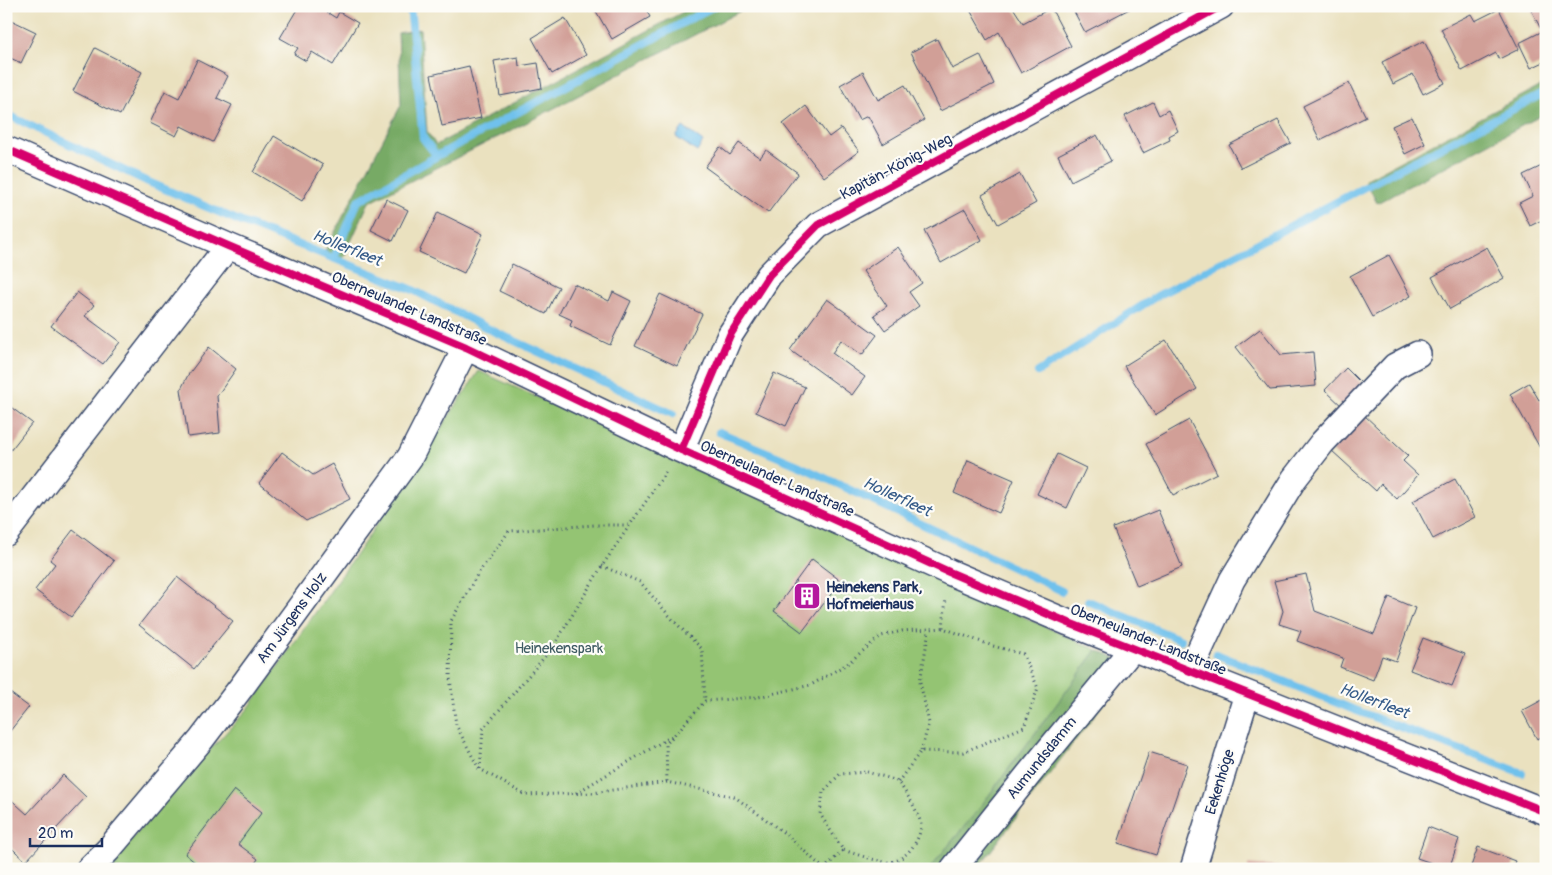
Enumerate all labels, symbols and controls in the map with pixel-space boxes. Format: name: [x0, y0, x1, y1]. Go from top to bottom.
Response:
street label: Kapitän-König-Weg: [837, 130, 955, 204]
water label: Hollerfleet: [310, 225, 386, 271]
street label: Oberneulander Landstraße: [329, 268, 490, 351]
street label: Oberneulander Landstraße: [697, 436, 858, 522]
water label: Hollerfleet: [860, 473, 935, 522]
street label: Am Jürgens Holz: [253, 569, 332, 667]
place label: Heinekens Park, Hofmeierhaus: [826, 578, 922, 614]
building icon: Heinekens Park, Hofmeierhaus: [792, 581, 822, 611]
street label: Oberneulander Landstraße: [1067, 600, 1229, 680]
park label: Heinekenspark: [515, 639, 604, 658]
water label: Hollerfleet: [1337, 679, 1413, 724]
street label: Aumundsdamm: [1003, 713, 1081, 803]
street label: Eekenhöge: [1201, 747, 1239, 817]
scale bar: [30, 815, 102, 847]
text: 20 m: [38, 824, 73, 843]

